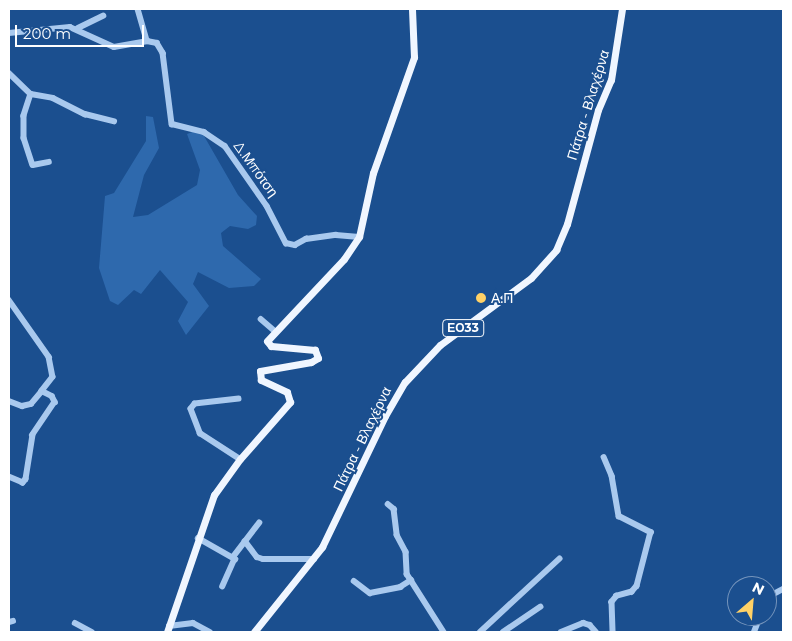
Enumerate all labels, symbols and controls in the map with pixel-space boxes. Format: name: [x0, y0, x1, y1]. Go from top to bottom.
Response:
scale bar: [18, 15, 146, 47]
text: 200 m: [23, 24, 71, 43]
street label: Πάτρα - Βλαχέρνα: [563, 48, 613, 162]
street label: Δ.Μπότση: [230, 138, 282, 200]
place label: Α.Π: [491, 290, 513, 306]
marker: Α.Π: [475, 292, 487, 304]
road number: ΕΟ33: [442, 318, 484, 338]
street label: Πάτρα - Βλαχέρνα: [329, 384, 395, 494]
north arrow: [727, 576, 777, 626]
text: N: [749, 578, 767, 599]

